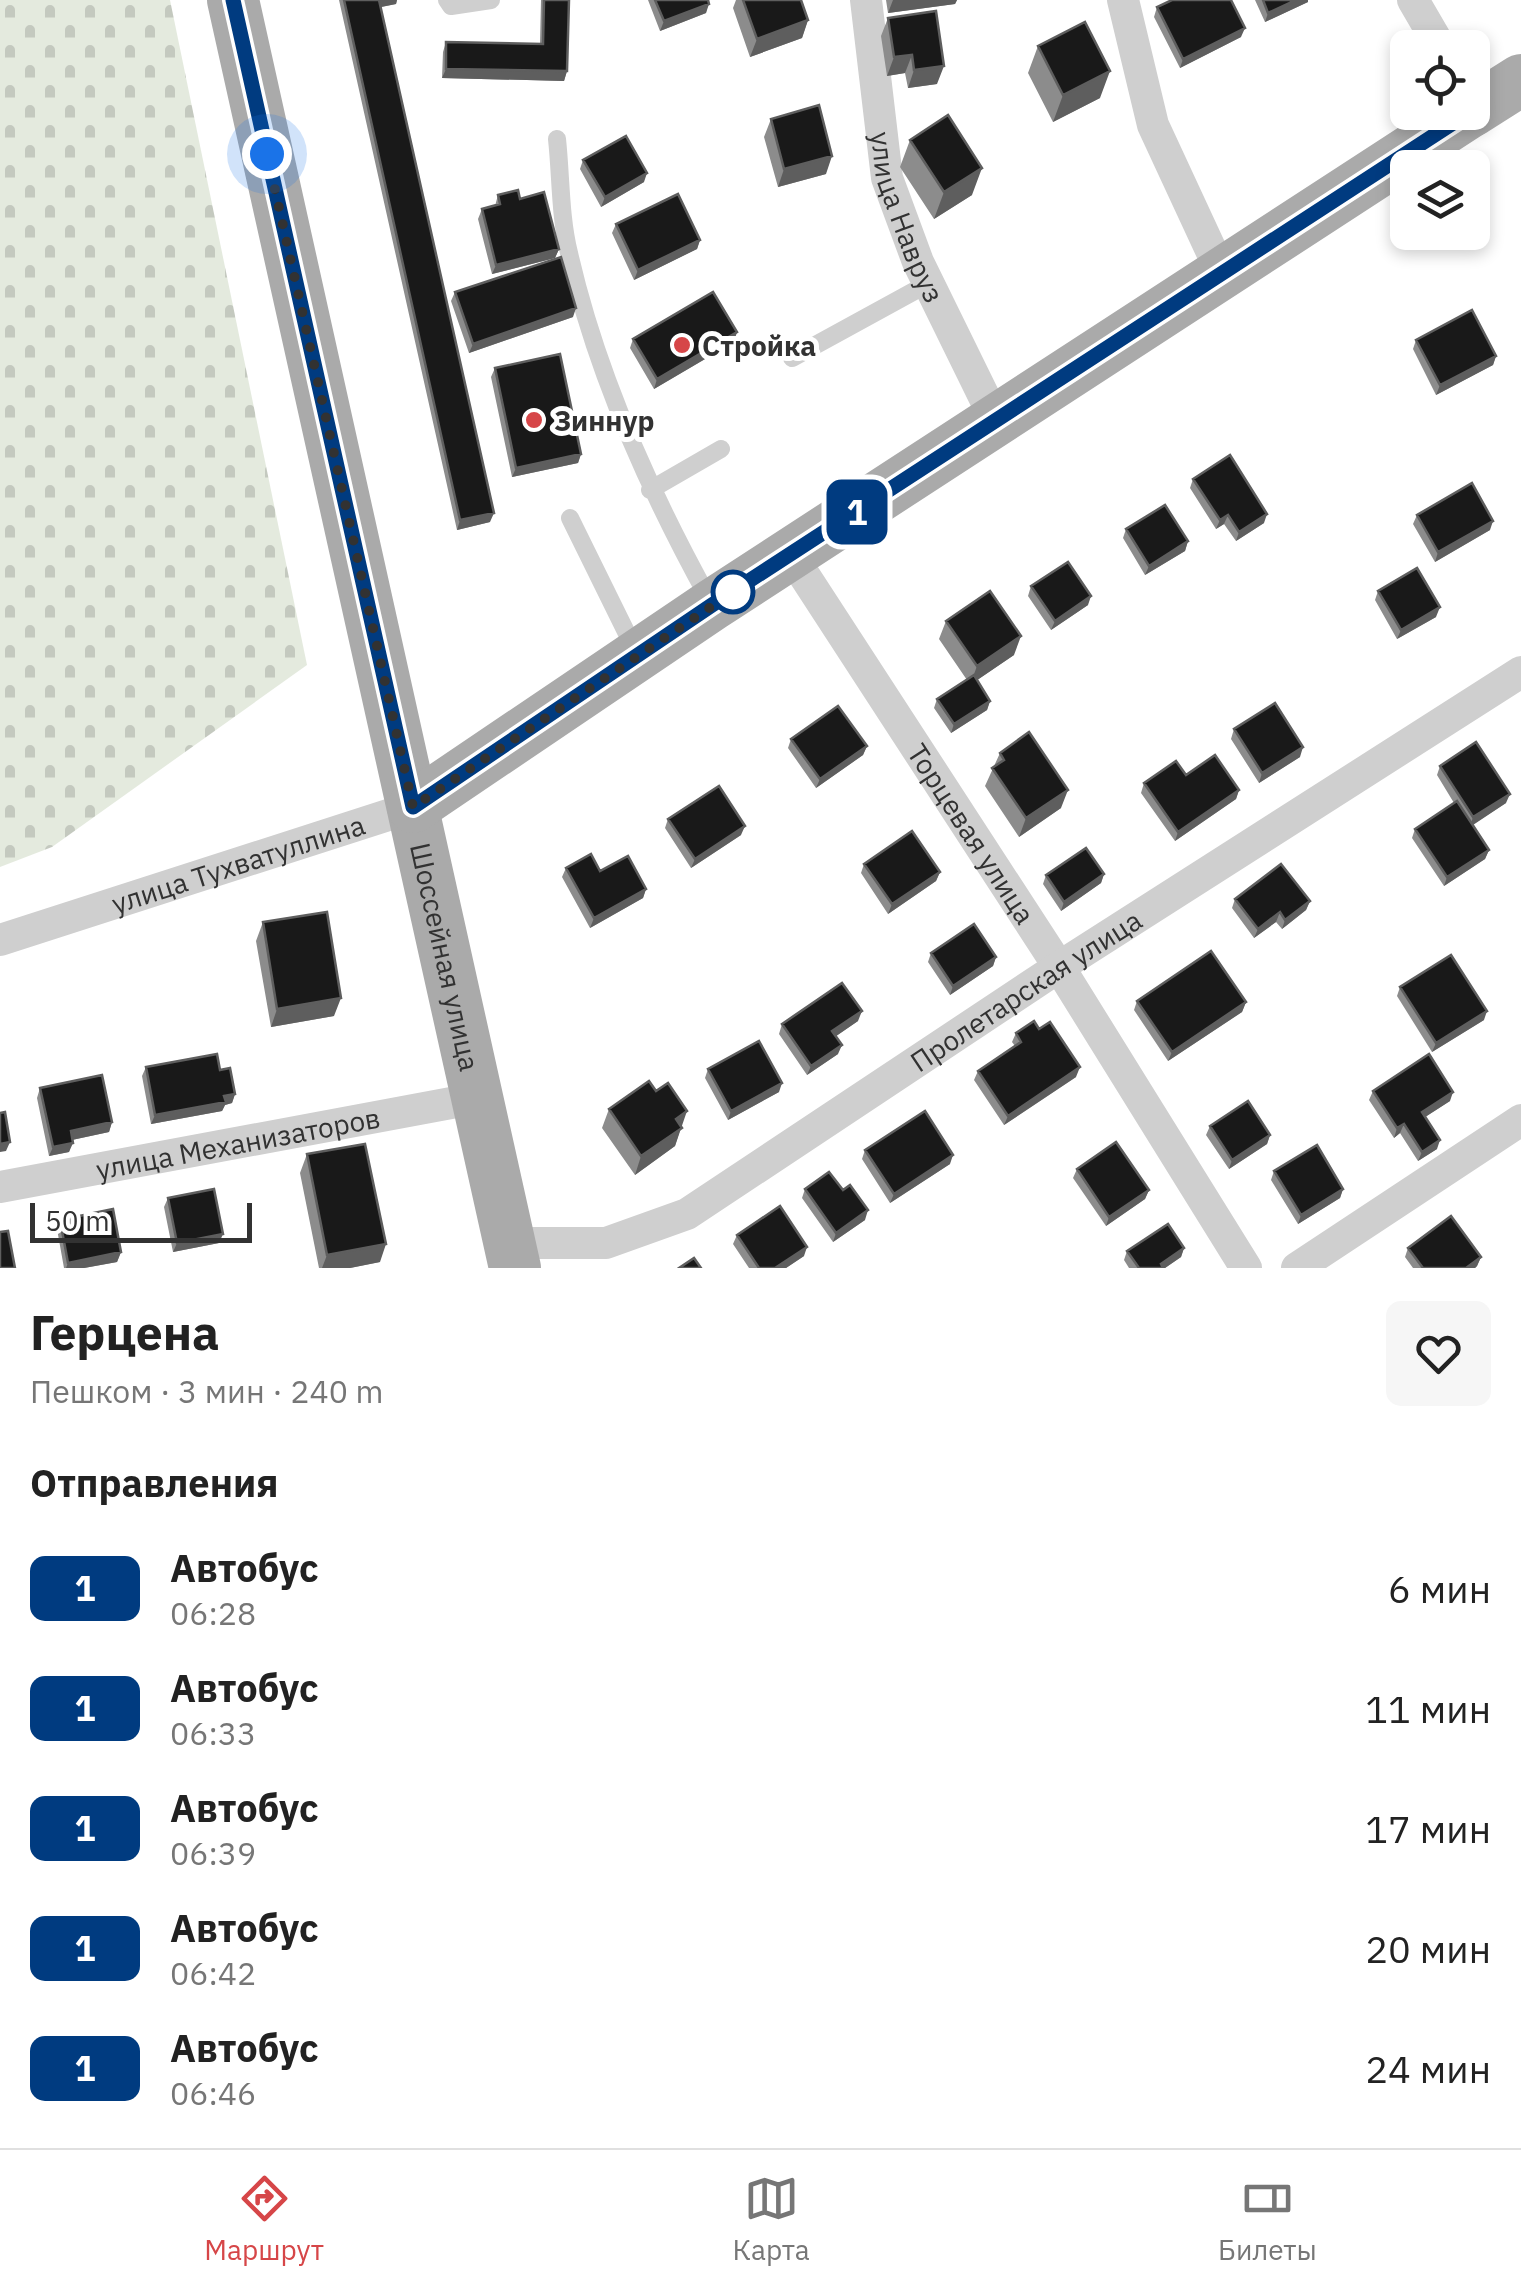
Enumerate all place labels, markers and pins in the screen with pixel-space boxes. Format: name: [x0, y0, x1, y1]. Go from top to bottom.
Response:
place label: Стройка: [702, 327, 816, 364]
marker: Стройка: [671, 334, 693, 356]
place label: Зиннур: [554, 402, 654, 439]
marker: Зиннур: [523, 409, 545, 431]
unlabelled marker: [712, 571, 754, 613]

